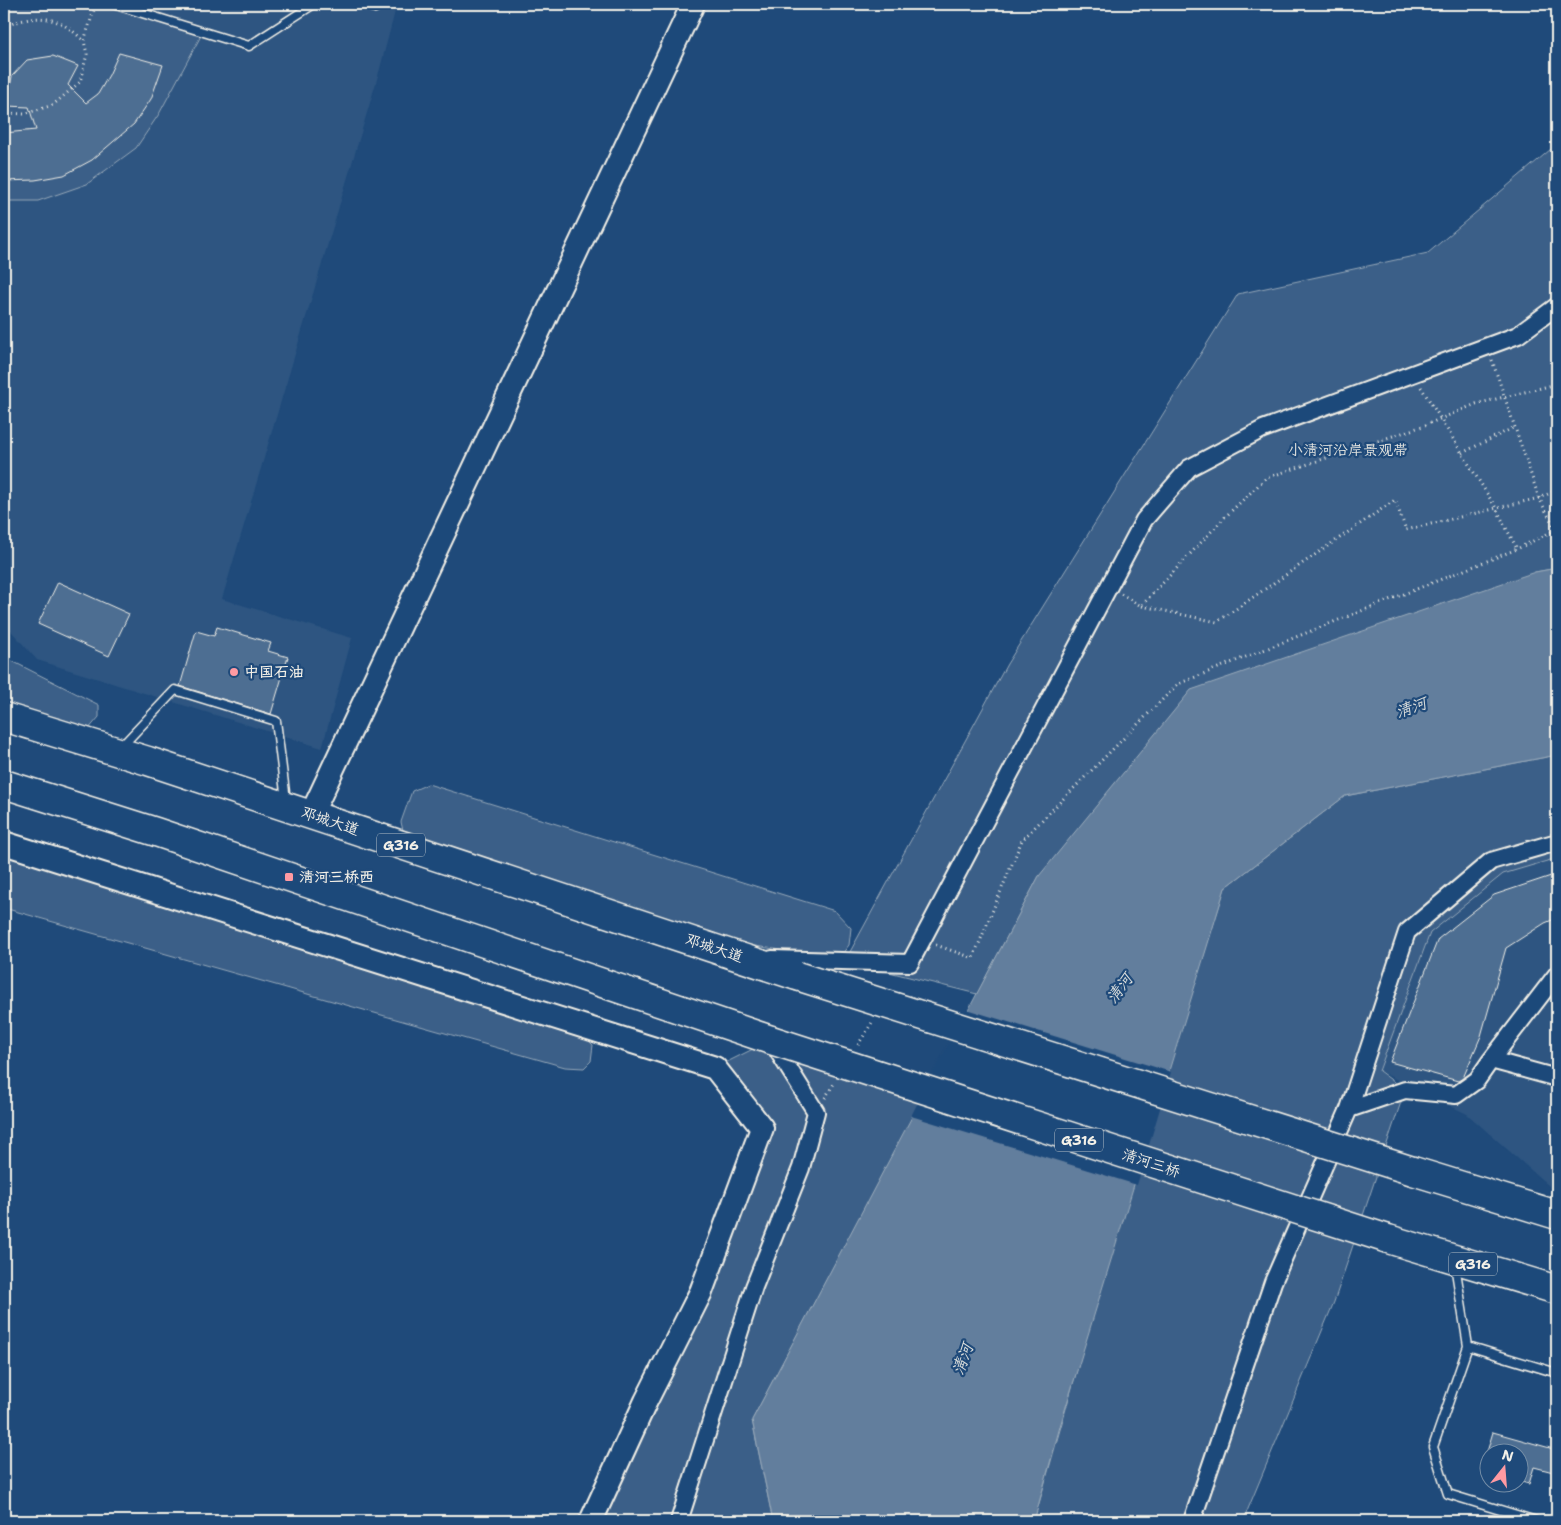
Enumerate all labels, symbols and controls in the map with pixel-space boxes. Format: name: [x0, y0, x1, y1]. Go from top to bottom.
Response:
park label: 小清河沿岸景观带: [1288, 440, 1408, 460]
place label: 中国石油: [244, 662, 304, 682]
marker: 中国石油: [228, 666, 240, 678]
water label: 清河: [1393, 691, 1433, 723]
street label: 邓城大道: [298, 802, 362, 840]
road number: G316: [377, 834, 425, 856]
place label: 清河三桥西: [299, 867, 374, 887]
marker: 清河三桥西: [283, 871, 295, 883]
street label: 邓城大道: [682, 929, 746, 967]
water label: 清河: [1101, 967, 1139, 1007]
road number: G316: [1055, 1128, 1103, 1152]
street label: 清河三桥: [1119, 1144, 1183, 1182]
road number: G316: [1449, 1252, 1497, 1276]
water label: 清河: [947, 1338, 979, 1378]
north arrow: [1478, 1442, 1528, 1492]
text: N: [1500, 1445, 1516, 1466]

